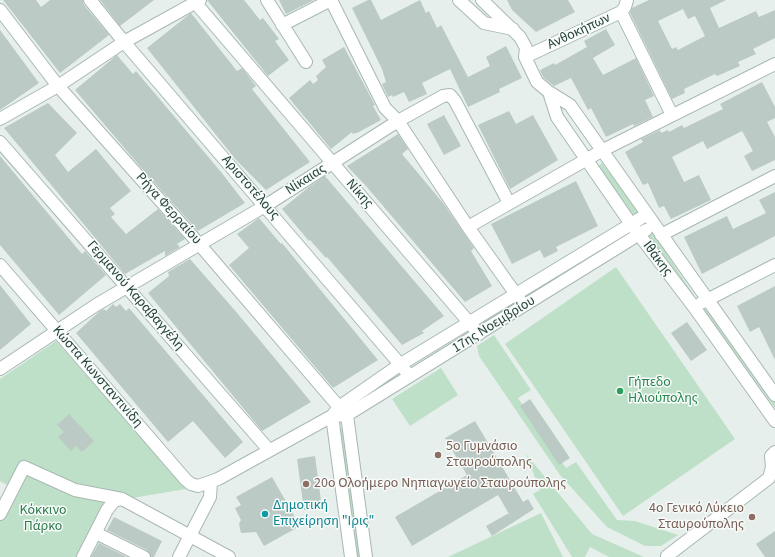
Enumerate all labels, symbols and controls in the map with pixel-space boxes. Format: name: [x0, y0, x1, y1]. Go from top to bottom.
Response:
street label: Ανθοκήπων: [545, 10, 613, 54]
street label: Αριστοτέλους: [217, 152, 283, 224]
street label: Νίκαιας: [283, 161, 329, 199]
street label: Ρήγα Φερραίου: [131, 170, 205, 248]
street label: Νίκης: [342, 176, 376, 212]
street label: Γερμανού Καραβαγγέλη: [83, 238, 187, 354]
street label: Ιθάκης: [638, 238, 676, 280]
street label: 17ης Νοεμβρίου: [449, 293, 539, 357]
street label: Κώστα Κωνσταντινίδη: [48, 323, 146, 431]
place label: Γήπεδο Ηλιούπολης: [628, 375, 698, 408]
marker: Γήπεδο Ηλιούπολης: [615, 386, 625, 396]
place label: 5ο Γυμνάσιο Σταυρούπολης: [446, 439, 532, 472]
marker: 5ο Γυμνάσιο Σταυρούπολης: [433, 450, 443, 460]
place label: 20ο Ολοήμερο Νηπιαγωγείο Σταυρούπολης: [314, 476, 566, 492]
marker: 20ο Ολοήμερο Νηπιαγωγείο Σταυρούπολης: [301, 479, 311, 489]
place label: Δημοτική Επιχείρηση "Ιρις": [273, 498, 375, 530]
place label: 4ο Γενικό Λύκειο Σταυρούπολης: [649, 501, 744, 534]
park label: Κόκκινο Πάρκο: [20, 503, 66, 536]
marker: Δημοτική Επιχείρηση "Ιρις": [260, 509, 270, 519]
marker: 4ο Γενικό Λύκειο Σταυρούπολης: [747, 512, 757, 522]

